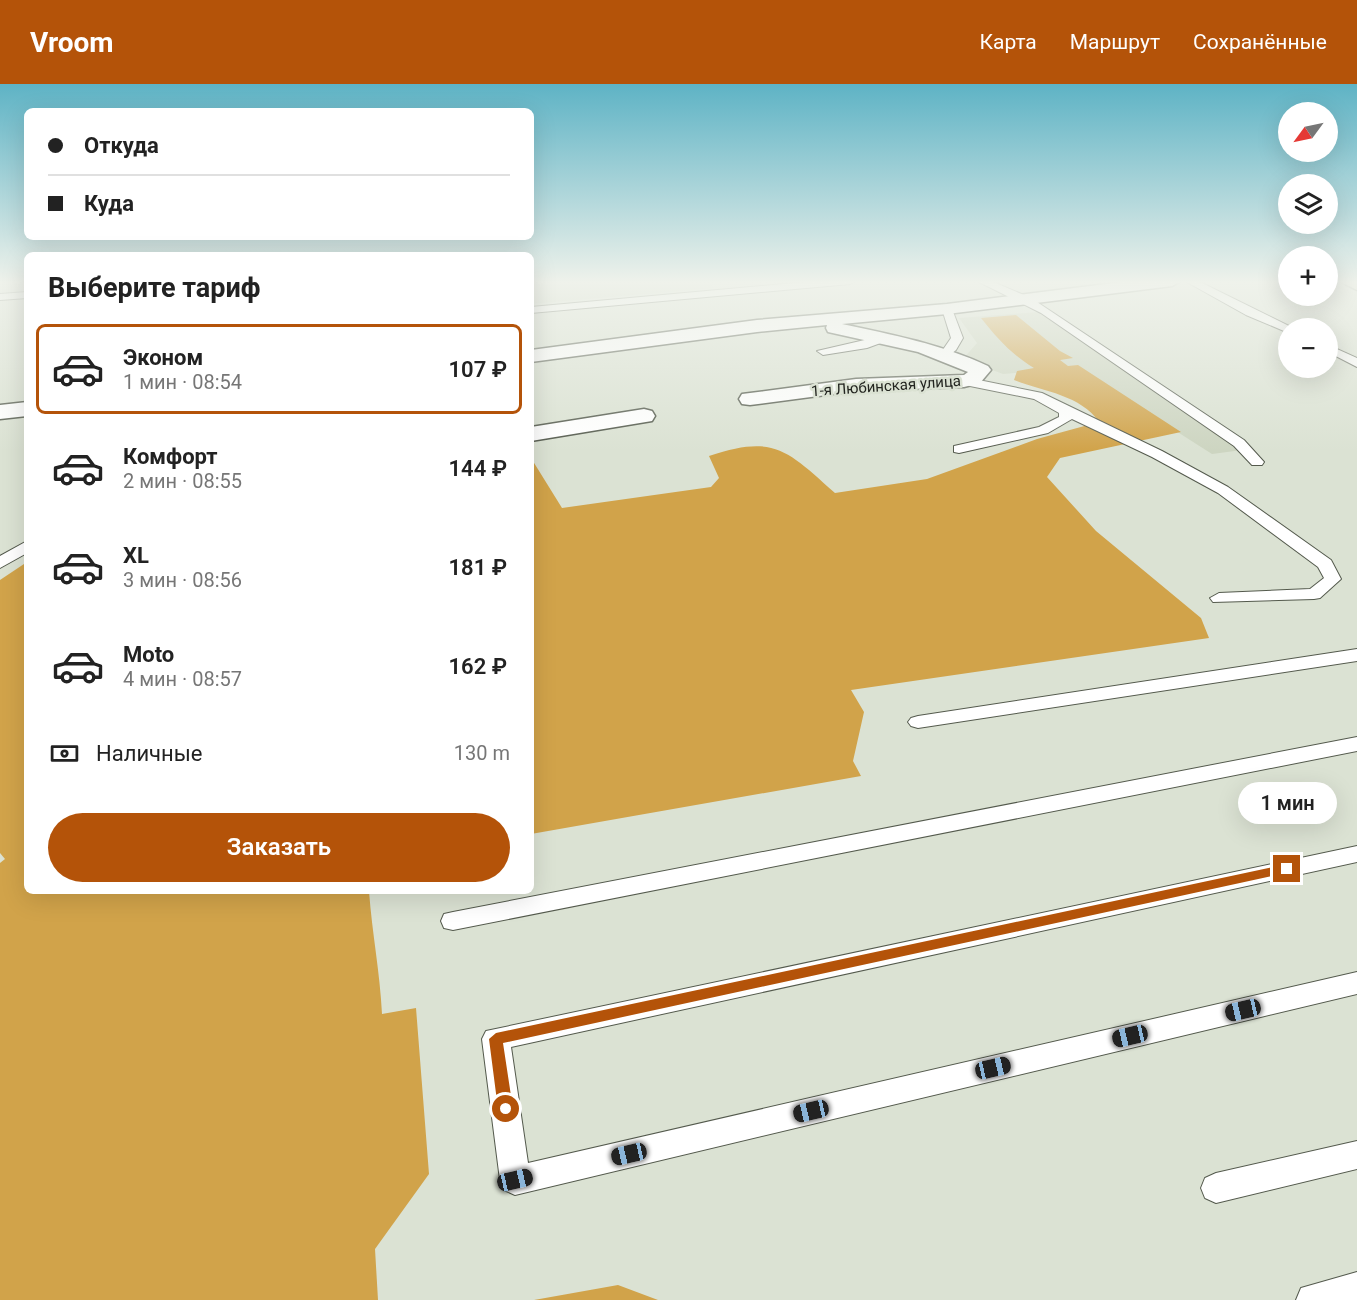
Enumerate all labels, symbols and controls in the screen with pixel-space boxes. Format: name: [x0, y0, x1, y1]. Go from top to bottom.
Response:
text: Vroom: [30, 26, 114, 59]
text: Карта: [980, 30, 1037, 54]
text: Маршрут: [1070, 30, 1160, 54]
text: Сохранённые: [1193, 30, 1327, 54]
north arrow: [1278, 102, 1338, 162]
map controls: [1278, 102, 1338, 378]
text: Откуда: [84, 133, 159, 158]
button: layers: [1278, 174, 1338, 234]
text: Куда: [84, 191, 134, 216]
button: +: [1278, 246, 1338, 306]
text: Выберите тариф: [48, 272, 260, 304]
button: −: [1278, 318, 1338, 378]
icon: car: [51, 342, 105, 396]
text: Эконом: [123, 345, 203, 370]
text: 107 ₽: [449, 357, 507, 382]
text: 1 мин · 08:54: [123, 370, 242, 394]
street label: 1-я Любинская улица: [810, 372, 962, 400]
icon: car: [51, 441, 105, 495]
text: Комфорт: [123, 444, 218, 469]
text: 144 ₽: [449, 456, 507, 481]
text: 2 мин · 08:55: [123, 469, 242, 493]
icon: car: [51, 540, 105, 594]
text: XL: [123, 543, 149, 568]
text: 181 ₽: [449, 555, 507, 580]
text: 3 мин · 08:56: [123, 568, 242, 592]
icon: car: [51, 639, 105, 693]
text: Moto: [123, 642, 174, 667]
text: 162 ₽: [449, 654, 507, 679]
text: 4 мин · 08:57: [123, 667, 242, 691]
icon: cash: [48, 737, 81, 770]
text: Наличные: [96, 741, 202, 766]
text: 130 m: [454, 741, 510, 765]
callout: 1 мин: [1238, 782, 1336, 824]
text: 1 мин: [1260, 791, 1315, 815]
button: Заказать: [48, 813, 510, 882]
route end: [1273, 855, 1300, 882]
car: [1223, 997, 1263, 1023]
car: [1110, 1023, 1150, 1049]
car: [973, 1055, 1013, 1081]
route start: [492, 1095, 519, 1122]
car: [791, 1098, 831, 1124]
car: [609, 1141, 649, 1167]
car: [495, 1167, 535, 1193]

